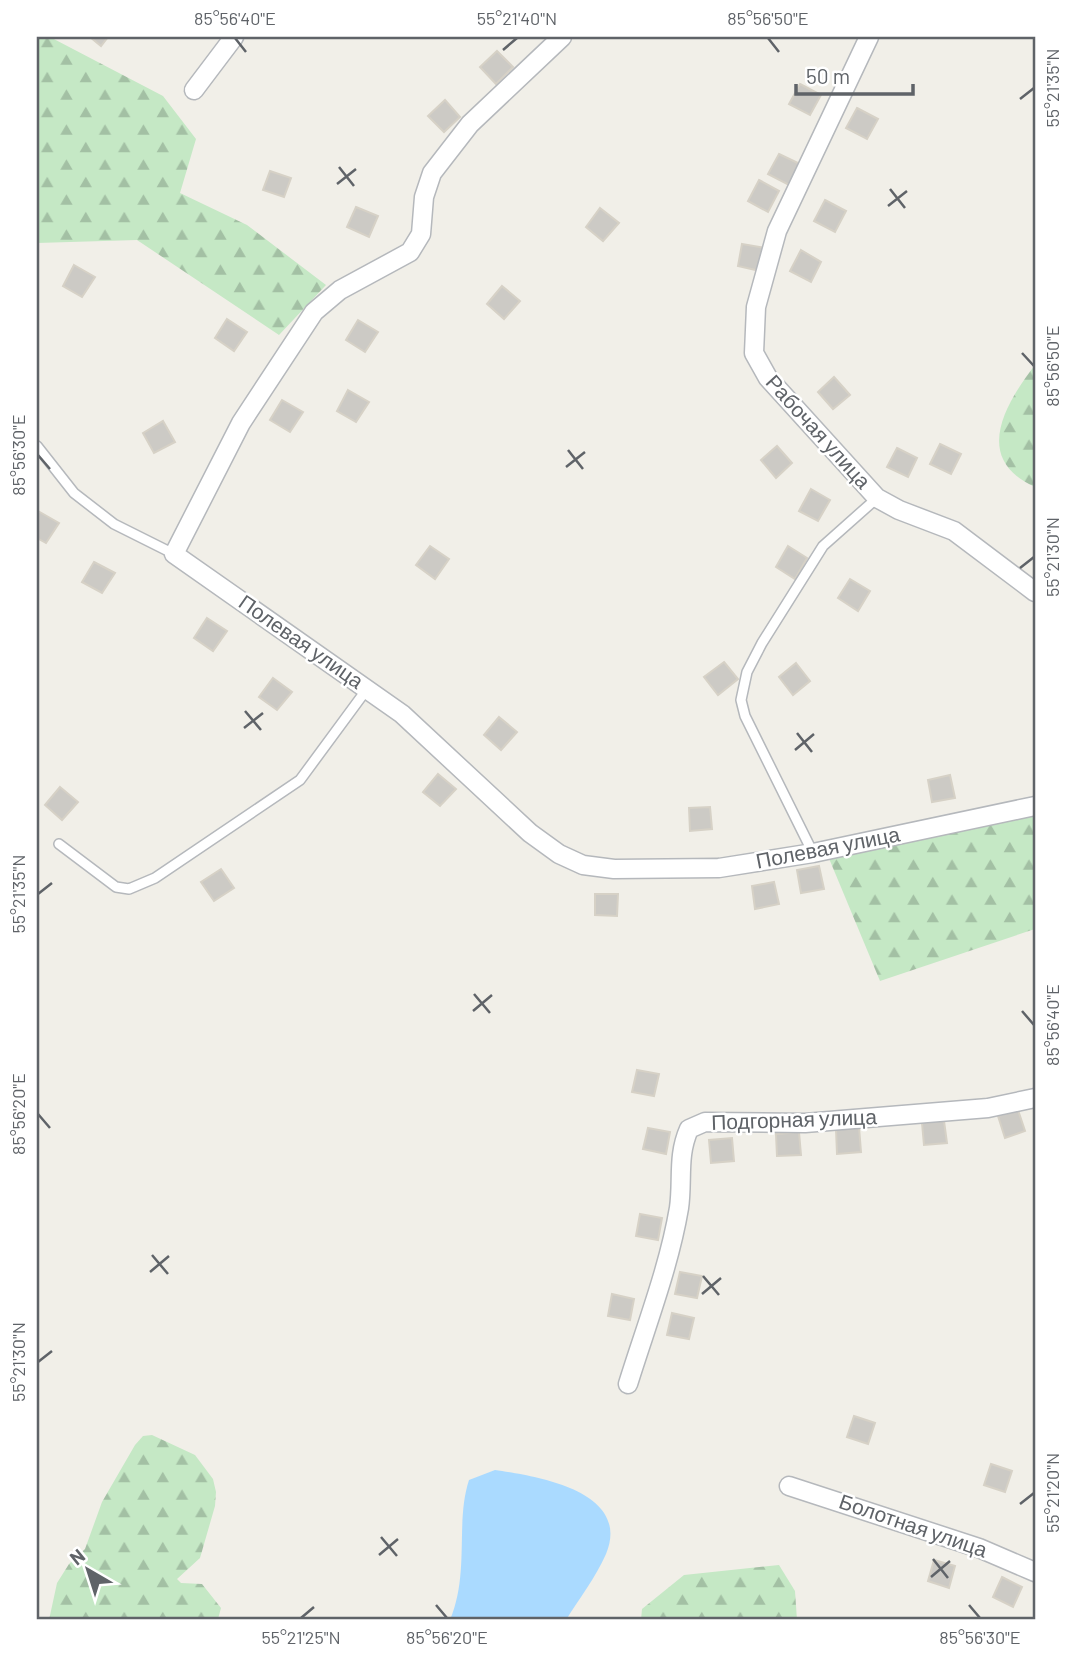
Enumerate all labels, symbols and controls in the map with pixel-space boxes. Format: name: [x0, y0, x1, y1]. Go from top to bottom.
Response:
text: 85°56'40"E: [194, 7, 276, 29]
text: 55°21'40"N: [477, 7, 557, 29]
text: 85°56'50"E: [727, 7, 809, 29]
text: 55°21'35"N: [1041, 49, 1063, 127]
scale bar: [796, 52, 913, 96]
text: 50 m: [806, 63, 850, 88]
text: 85°56'50"E: [1041, 325, 1063, 407]
street label: Рабочая улица: [762, 369, 877, 493]
text: 85°56'30"E: [7, 414, 29, 496]
text: 55°21'30"N: [1041, 517, 1063, 597]
street label: Полевая улица: [235, 589, 369, 693]
street label: Полевая улица: [754, 820, 902, 873]
text: 55°21'35"N: [7, 855, 29, 933]
text: 85°56'40"E: [1041, 984, 1063, 1066]
text: 85°56'20"E: [7, 1073, 29, 1155]
street label: Подгорная улица: [711, 1103, 878, 1134]
text: 55°21'30"N: [7, 1322, 29, 1402]
text: 55°21'20"N: [1041, 1453, 1063, 1533]
street label: Болотная улица: [836, 1488, 991, 1562]
north arrow: [52, 1534, 122, 1604]
text: N: [65, 1543, 89, 1569]
text: 55°21'25"N: [261, 1626, 341, 1648]
text: 85°56'20"E: [406, 1626, 488, 1648]
text: 85°56'30"E: [939, 1626, 1021, 1648]

